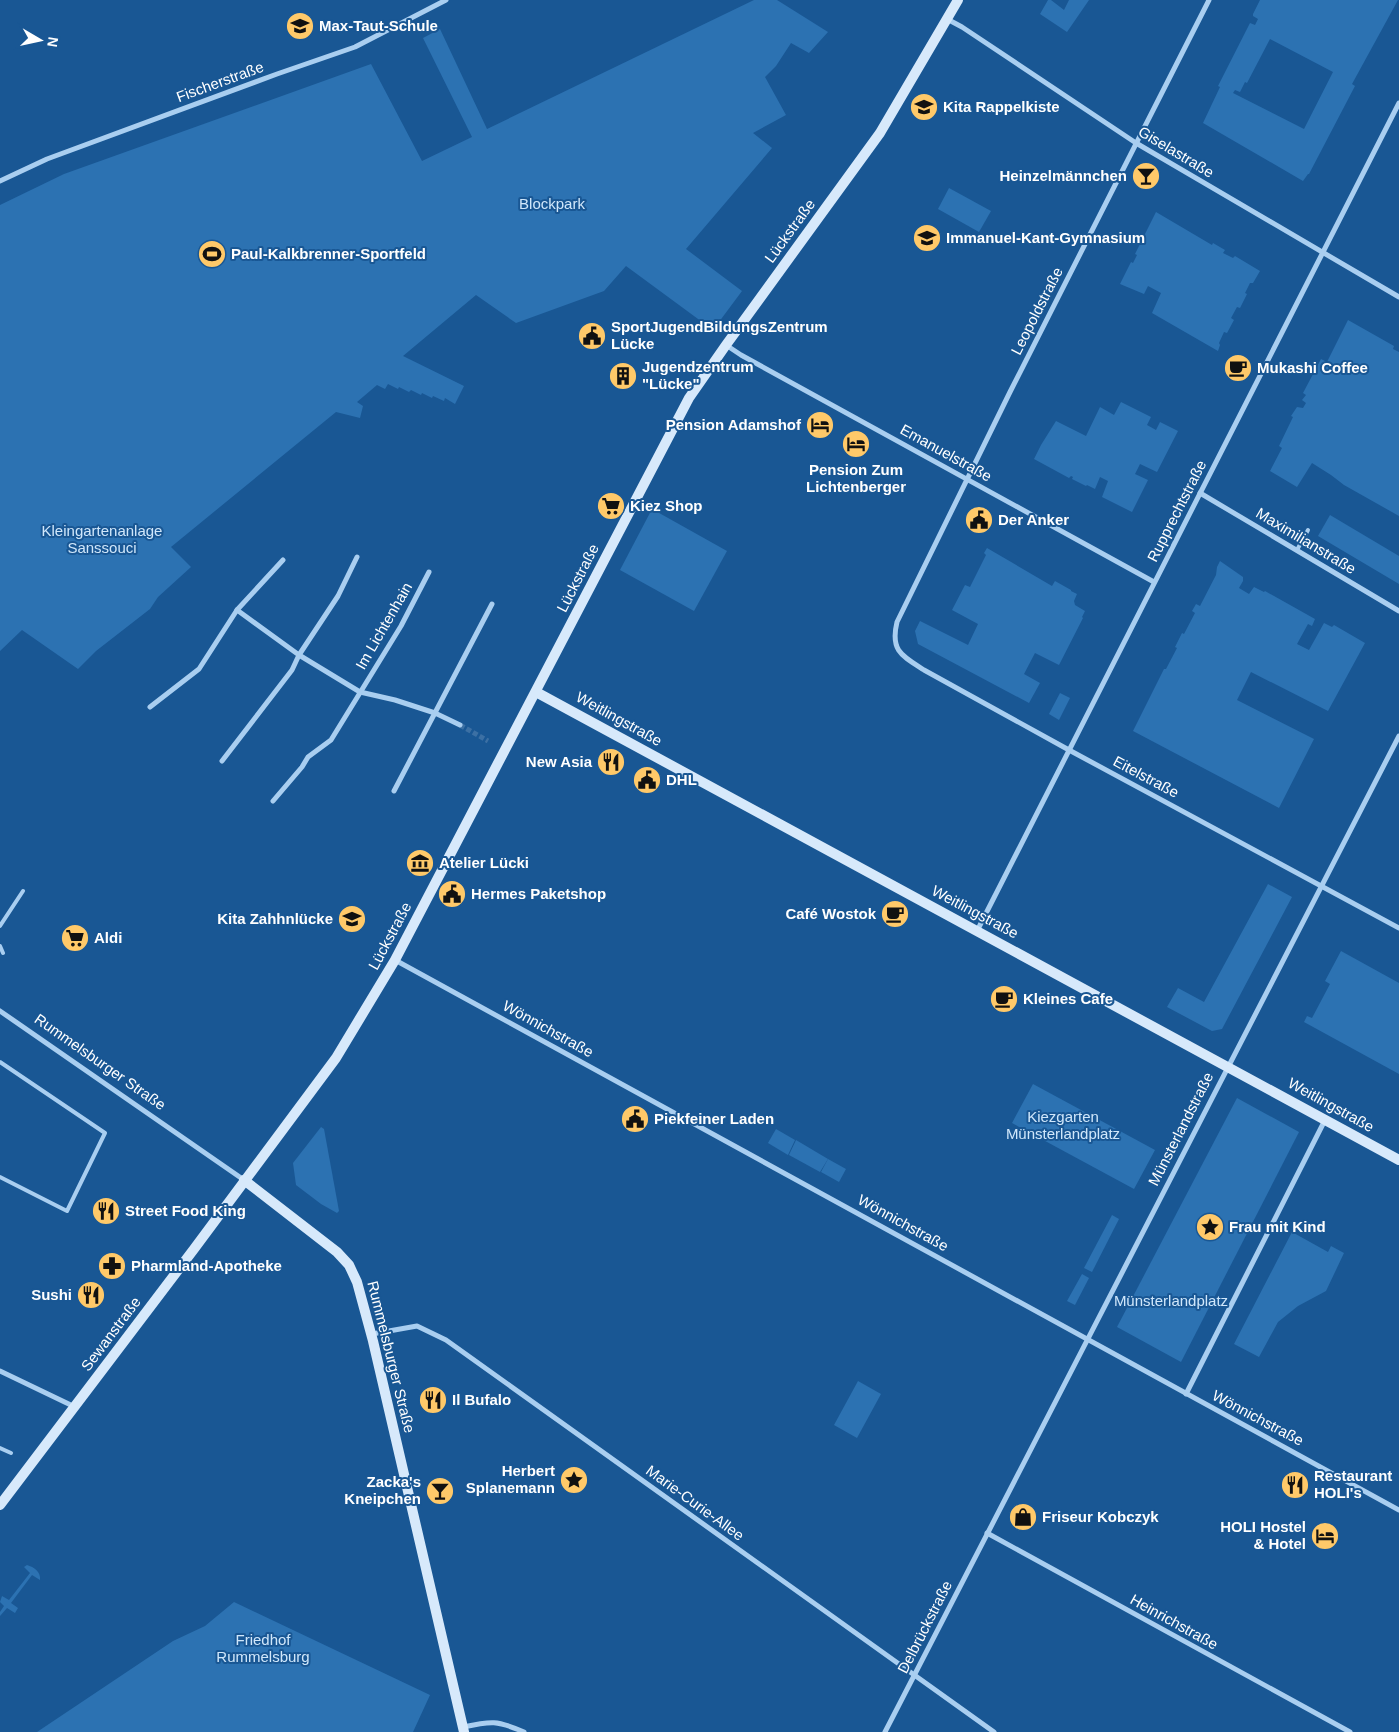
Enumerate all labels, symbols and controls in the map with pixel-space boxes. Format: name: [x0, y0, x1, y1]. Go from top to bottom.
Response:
school or university icon: Max-Taut-Schule: [285, 11, 315, 41]
north arrow: [15, 15, 65, 65]
place label: Max-Taut-Schule: [319, 17, 438, 34]
text: N: [44, 36, 62, 48]
street label: Fischerstraße: [174, 58, 266, 105]
school or university icon: Kita Rappelkiste: [909, 92, 939, 122]
place label: Kita Rappelkiste: [943, 98, 1060, 115]
street label: Giselastraße: [1135, 122, 1217, 181]
bar icon: Heinzelmännchen: [1131, 161, 1161, 191]
place label: Heinzelmännchen: [999, 167, 1127, 184]
park label: Blockpark: [519, 195, 585, 212]
street label: Lückstraße: [761, 196, 818, 266]
school or university icon: Immanuel-Kant-Gymnasium: [912, 223, 942, 253]
place label: Immanuel-Kant-Gymnasium: [946, 229, 1145, 246]
sports icon: Paul-Kalkbrenner-Sportfeld: [197, 239, 227, 269]
place label: Paul-Kalkbrenner-Sportfeld: [231, 245, 426, 262]
street label: Leopoldstraße: [1007, 264, 1066, 357]
place label: SportJugendBildungsZentrum Lücke: [611, 318, 828, 352]
public building icon: SportJugendBildungsZentrum Lücke: [577, 321, 607, 351]
cafe icon: Mukashi Coffee: [1223, 353, 1253, 383]
place label: Jugendzentrum "Lücke": [642, 358, 754, 392]
place label: Mukashi Coffee: [1257, 359, 1368, 376]
building icon: Jugendzentrum "Lücke": [608, 361, 638, 391]
hotel icon: Pension Adamshof: [805, 410, 835, 440]
place label: Pension Adamshof: [666, 416, 802, 433]
street label: Emanuelstraße: [898, 420, 995, 485]
hotel icon: Pension Zum Lichtenberger: [841, 429, 871, 459]
street label: Rupprechtstraße: [1144, 457, 1209, 564]
place label: Pension Zum Lichtenberger: [806, 461, 906, 495]
supermarket icon: Kiez Shop: [596, 491, 626, 521]
place label: Kiez Shop: [630, 497, 703, 514]
street label: Maximilianstraße: [1253, 504, 1359, 577]
public building icon: Der Anker: [964, 505, 994, 535]
place label: Der Anker: [998, 511, 1069, 528]
park label: Kleingartenanlage Sanssouci: [42, 522, 162, 556]
street label: Lückstraße: [553, 541, 602, 615]
street label: Im Lichtenhain: [352, 579, 415, 672]
street label: Weitlingstraße: [573, 688, 665, 749]
restaurant icon: New Asia: [596, 747, 626, 777]
street label: Eitelstraße: [1111, 752, 1182, 801]
place label: New Asia: [526, 753, 593, 770]
public building icon: DHL: [632, 765, 662, 795]
place label: DHL: [666, 771, 697, 788]
museum icon: Atelier Lücki: [405, 848, 435, 878]
place label: Atelier Lücki: [439, 854, 529, 871]
public building icon: Hermes Paketshop: [437, 879, 467, 909]
street label: Weitlingstraße: [929, 882, 1021, 942]
place label: Hermes Paketshop: [471, 885, 606, 902]
street label: Lückstraße: [365, 899, 414, 973]
cafe icon: Café Wostok: [880, 899, 910, 929]
school or university icon: Kita Zahhnlücke: [337, 904, 367, 934]
place label: Café Wostok: [785, 905, 877, 922]
place label: Kita Zahhnlücke: [217, 910, 333, 927]
supermarket icon: Aldi: [60, 923, 90, 953]
place label: Aldi: [94, 929, 122, 946]
cafe icon: Kleines Cafe: [989, 984, 1019, 1014]
place label: Kleines Cafe: [1023, 990, 1113, 1007]
street label: Wönnichstraße: [500, 997, 596, 1060]
street label: Rummelsburger Straße: [32, 1010, 169, 1113]
street label: Münsterlandstraße: [1145, 1069, 1217, 1188]
street label: Weitlingstraße: [1285, 1074, 1377, 1135]
public building icon: Piekfeiner Laden: [620, 1104, 650, 1134]
park label: Kiezgarten Münsterlandplatz: [1006, 1108, 1120, 1142]
place label: Piekfeiner Laden: [654, 1110, 774, 1127]
street label: Wönnichstraße: [855, 1191, 951, 1254]
restaurant icon: Street Food King: [91, 1196, 121, 1226]
place label: Street Food King: [125, 1202, 246, 1219]
place icon: Frau mit Kind: [1195, 1212, 1225, 1242]
place label: Frau mit Kind: [1229, 1218, 1326, 1235]
pharmacy icon: Pharmland-Apotheke: [97, 1251, 127, 1281]
place label: Pharmland-Apotheke: [131, 1257, 282, 1274]
street label: Rummelsburger Straße: [364, 1279, 419, 1435]
restaurant icon: Sushi: [76, 1280, 106, 1310]
place label: Sushi: [31, 1286, 72, 1303]
park label: Münsterlandplatz: [1114, 1292, 1228, 1309]
street label: Sewanstraße: [77, 1293, 144, 1374]
restaurant icon: Il Bufalo: [418, 1385, 448, 1415]
street label: Wönnichstraße: [1210, 1386, 1307, 1449]
place label: Il Bufalo: [452, 1391, 511, 1408]
street label: Marie-Curie-Allee: [643, 1461, 747, 1544]
place label: Herbert Splanemann: [466, 1462, 555, 1496]
place icon: Herbert Splanemann: [559, 1465, 589, 1495]
place label: Restaurant HOLI's: [1314, 1467, 1392, 1501]
restaurant icon: Restaurant HOLI's: [1280, 1470, 1310, 1500]
place label: Zacka's Kneipchen: [344, 1473, 421, 1507]
bar icon: Zacka's Kneipchen: [425, 1476, 455, 1506]
shop icon: Friseur Kobczyk: [1008, 1502, 1038, 1532]
place label: Friseur Kobczyk: [1042, 1508, 1159, 1525]
place label: HOLI Hostel & Hotel: [1220, 1518, 1306, 1552]
hotel icon: HOLI Hostel & Hotel: [1310, 1521, 1340, 1551]
street label: Delbrückstraße: [894, 1578, 955, 1676]
street label: Heinrichstraße: [1127, 1590, 1221, 1653]
park label: Friedhof Rummelsburg: [216, 1631, 310, 1665]

